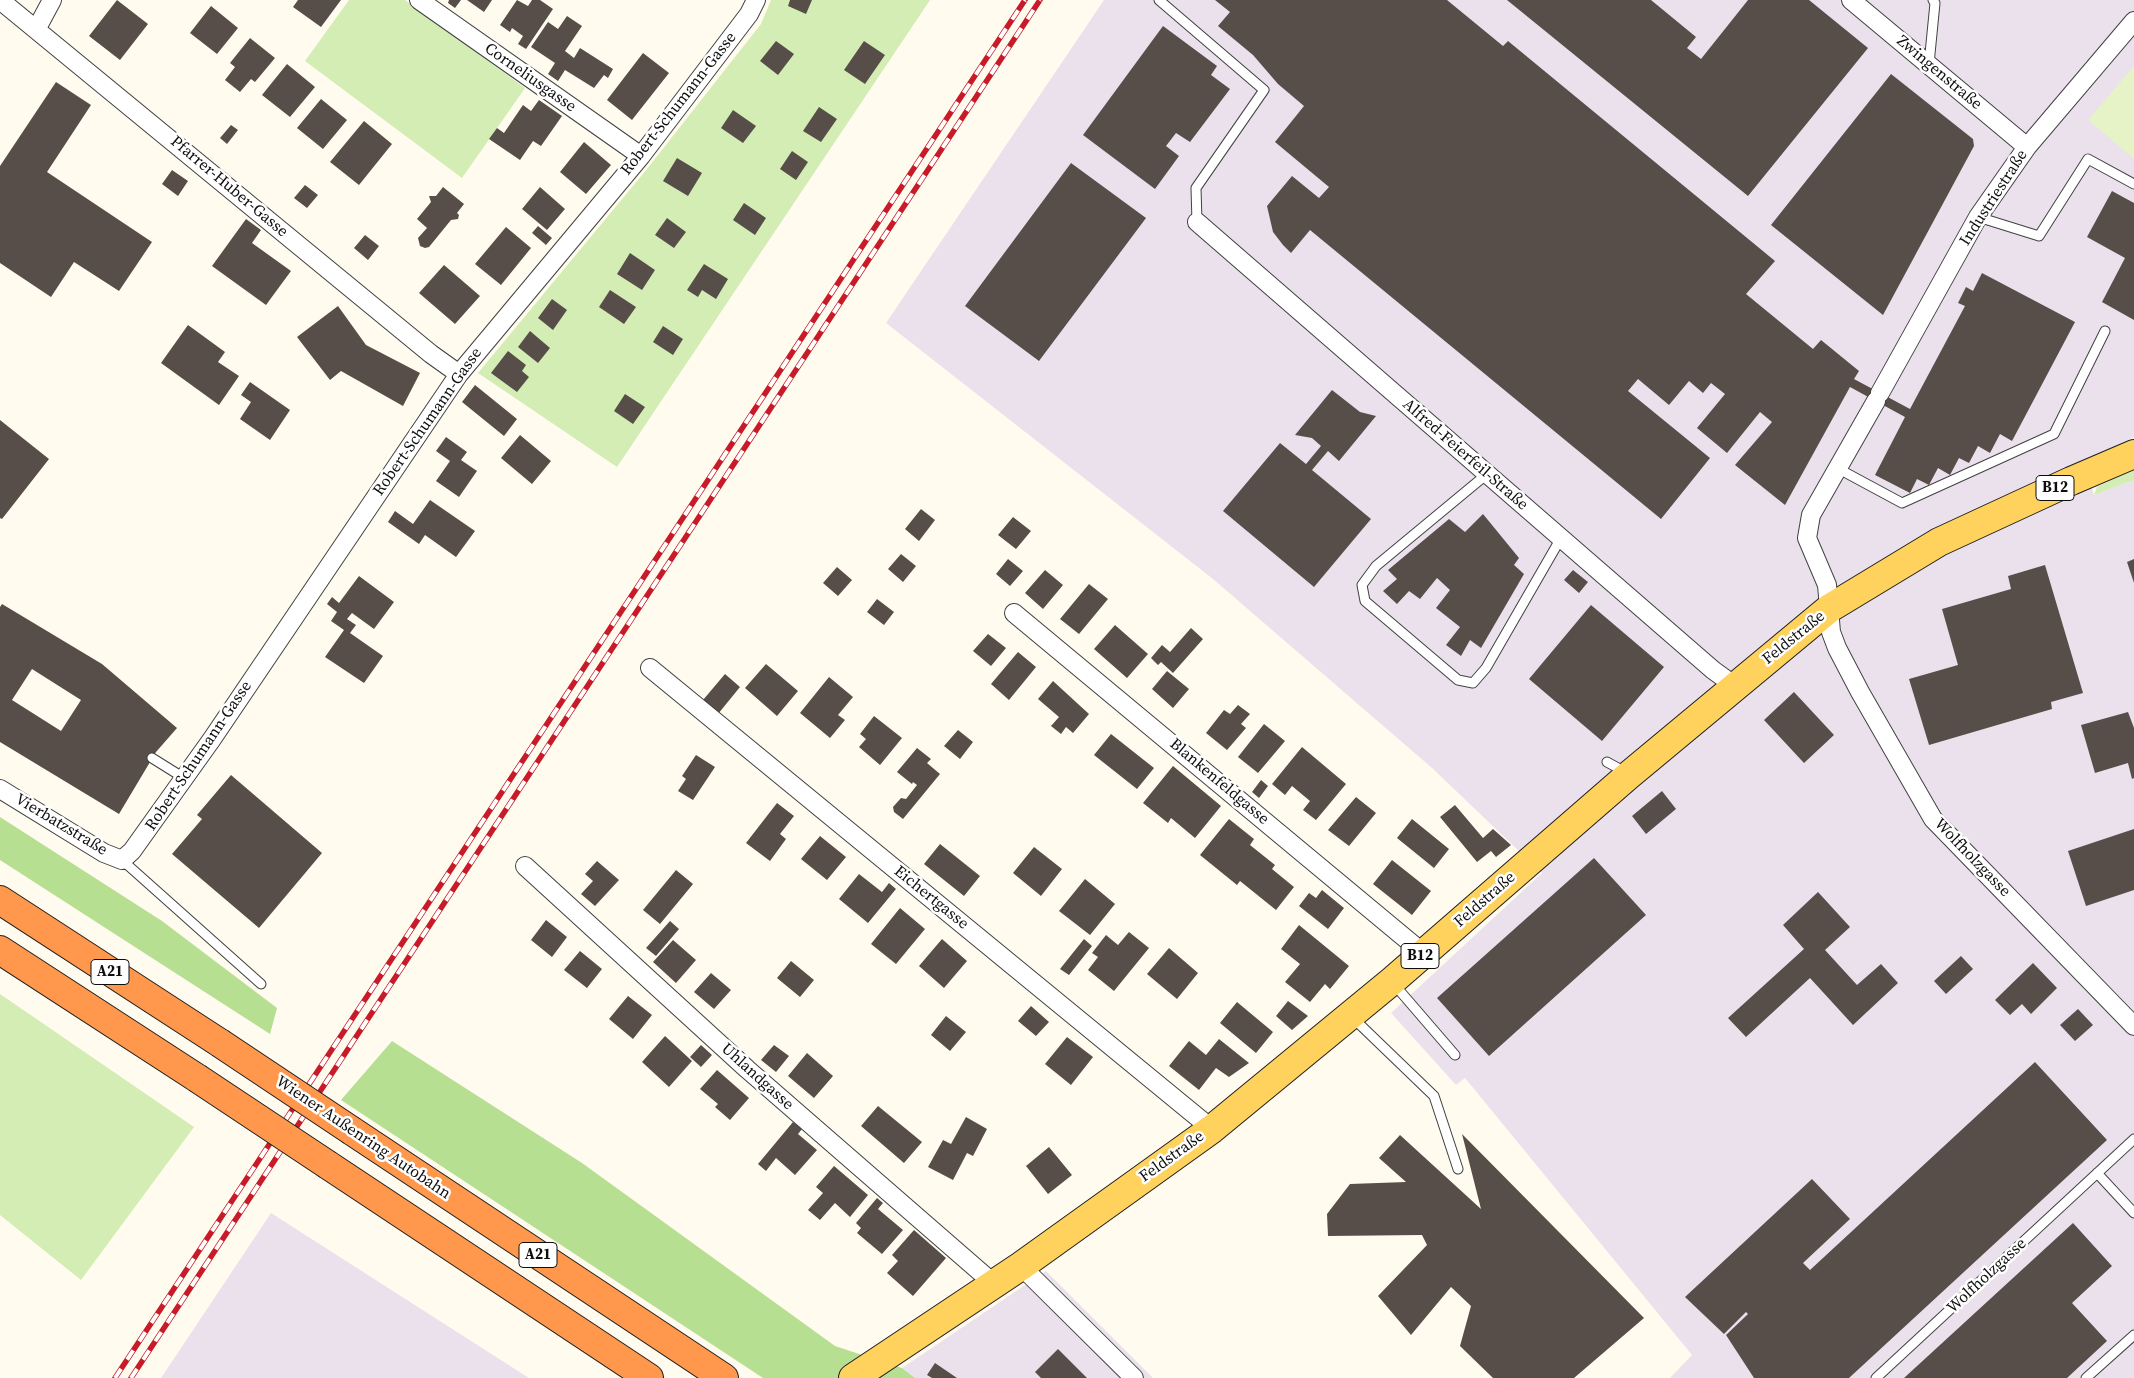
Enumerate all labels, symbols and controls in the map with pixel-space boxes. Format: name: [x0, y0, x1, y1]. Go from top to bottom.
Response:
street label: Robert-Schumann-Gasse: [617, 29, 741, 179]
street label: Zwingenstraße: [1892, 32, 1986, 114]
street label: Corneliusgasse: [481, 39, 579, 117]
street label: Pfarrer-Huber-Gasse: [166, 132, 292, 242]
street label: Industriestraße: [1956, 147, 2032, 249]
street label: Robert-Schumann-Gasse: [370, 344, 486, 500]
street label: Alfred-Feierfeil-Straße: [1398, 395, 1532, 515]
road number: B12: [2036, 476, 2074, 500]
street label: Feldstraße: [1759, 607, 1829, 669]
street label: Robert-Schumann-Gasse: [142, 678, 256, 834]
street label: Blankenfeldgasse: [1165, 735, 1273, 829]
street label: Vierbatzstraße: [11, 790, 111, 860]
street label: Wolfholzgasse: [1930, 815, 2014, 901]
street label: Eichertgasse: [890, 862, 972, 934]
street label: Feldstraße: [1450, 868, 1520, 932]
road number: B12: [1401, 944, 1439, 968]
road number: A21: [91, 960, 129, 984]
street label: Uhlandgasse: [717, 1040, 797, 1114]
street label: Wiener Außenring Autobahn: [272, 1072, 454, 1204]
street label: Feldstraße: [1136, 1127, 1208, 1187]
street label: Wolfholzgasse: [1943, 1234, 2031, 1318]
road number: A21: [519, 1242, 557, 1268]

